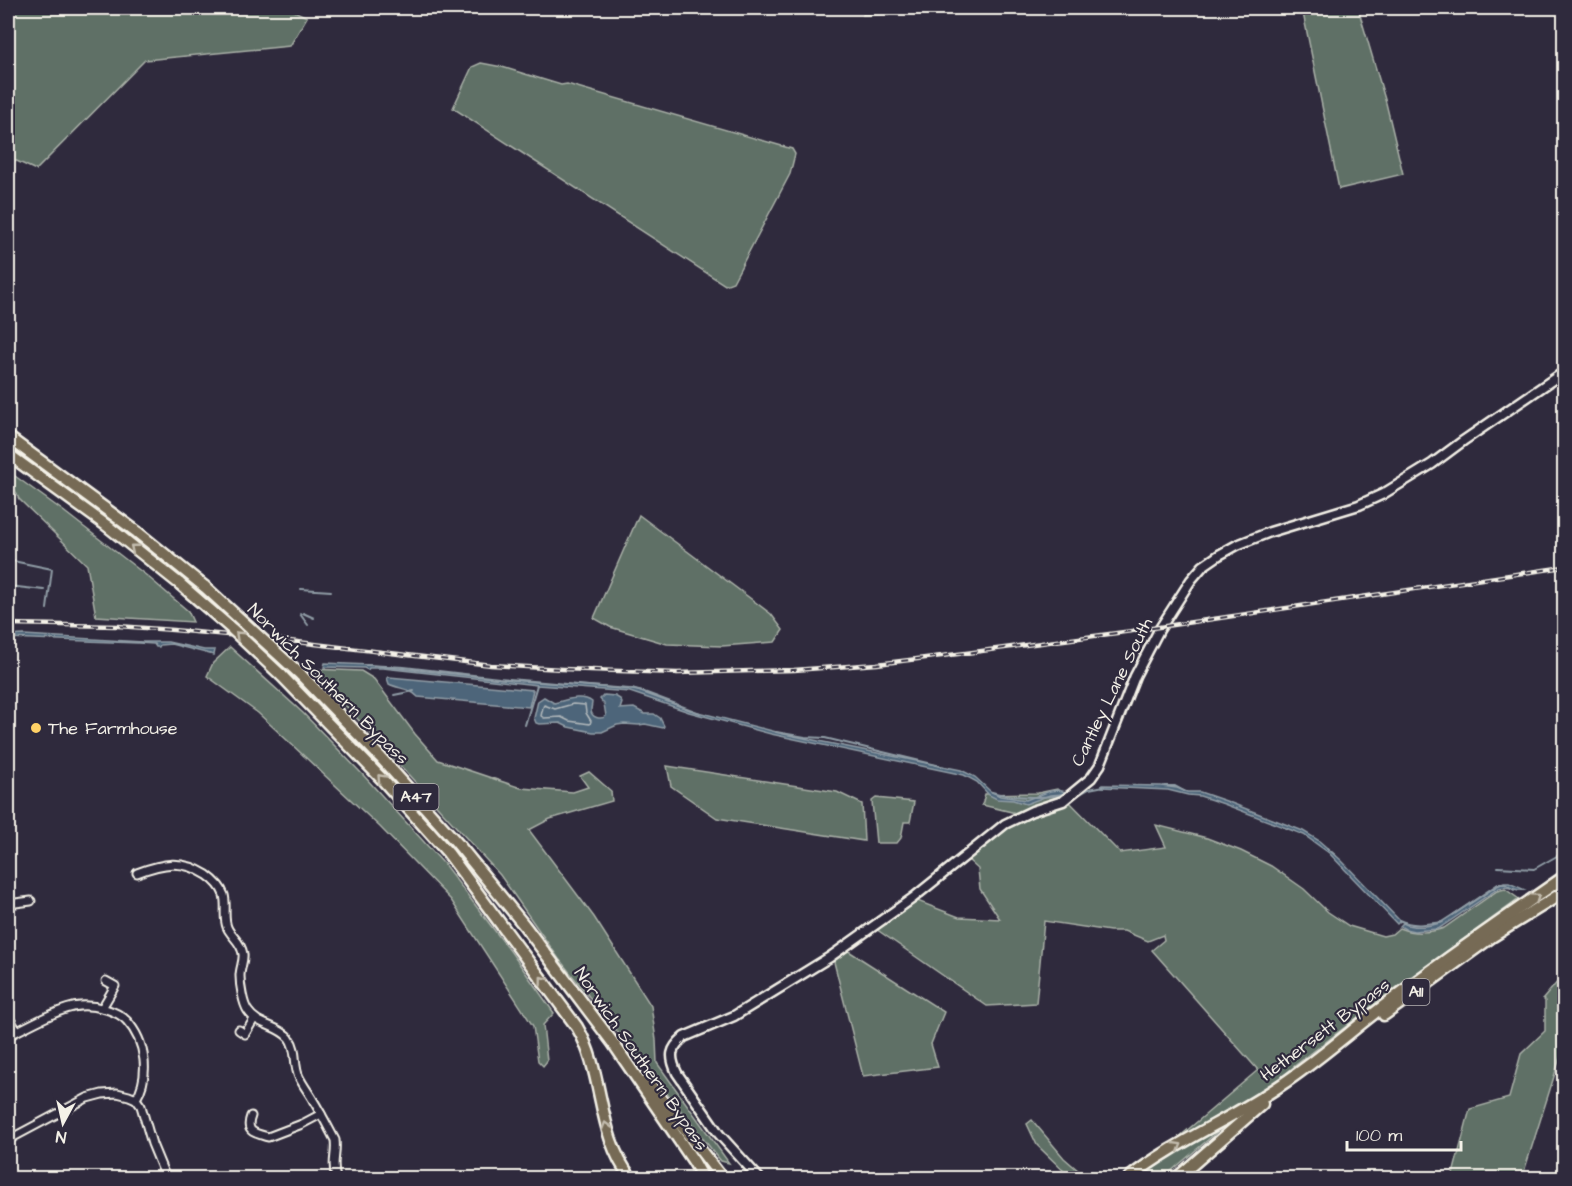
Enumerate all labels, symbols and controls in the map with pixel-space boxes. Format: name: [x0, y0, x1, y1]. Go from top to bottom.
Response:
one-way arrow: [130, 544, 141, 555]
street label: Norwich Southern Bypass: [241, 598, 414, 771]
street label: Cantley Lane South: [1065, 613, 1160, 771]
one-way arrow: [235, 631, 245, 642]
place label: The Farmhouse: [48, 716, 178, 741]
marker: The Farmhouse: [29, 721, 43, 735]
one-way arrow: [377, 774, 388, 785]
road number: A47: [394, 784, 438, 810]
one-way arrow: [1530, 893, 1541, 904]
street label: Norwich Southern Bypass: [567, 962, 714, 1156]
street label: Hethersett Bypass: [1255, 973, 1396, 1088]
one-way arrow: [539, 975, 550, 986]
road number: A11: [1402, 979, 1430, 1005]
north arrow: [33, 1093, 93, 1153]
scale bar: [1347, 1114, 1461, 1152]
one-way arrow: [601, 1121, 614, 1131]
text: 100 m: [1356, 1123, 1402, 1148]
text: N: [55, 1125, 68, 1148]
one-way arrow: [1172, 1141, 1182, 1153]

